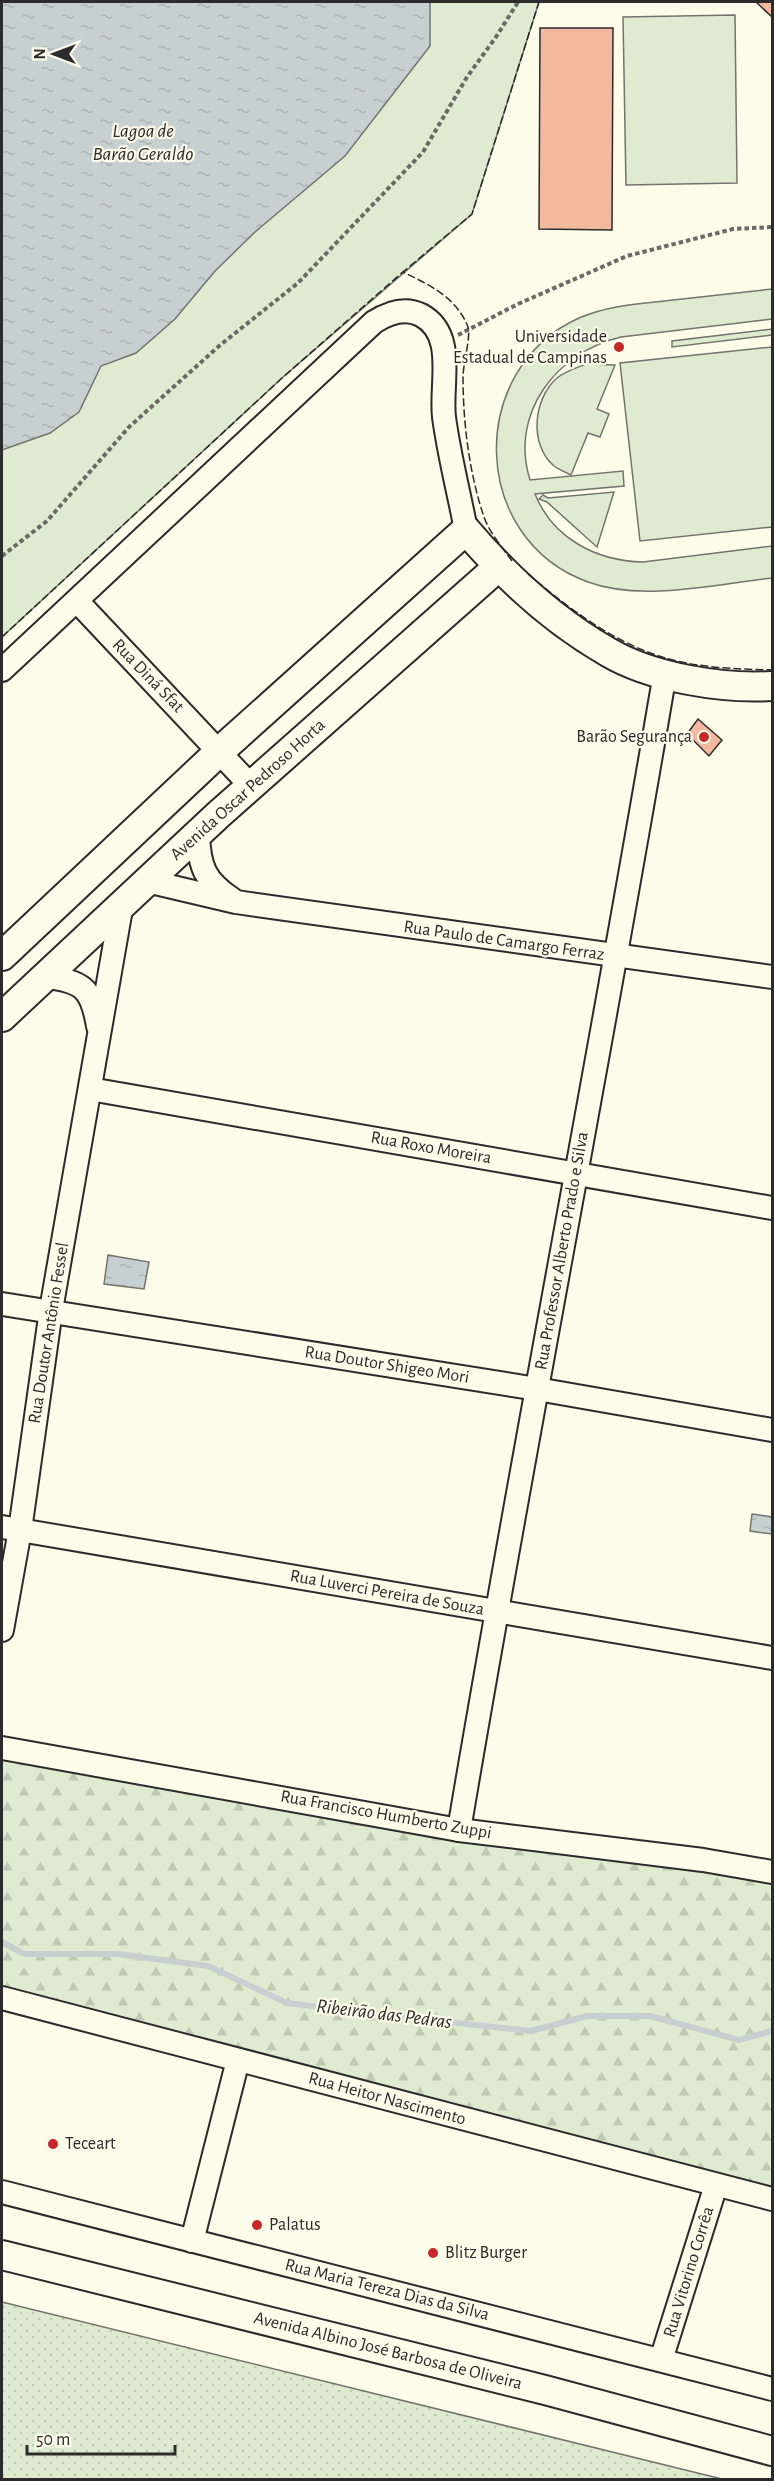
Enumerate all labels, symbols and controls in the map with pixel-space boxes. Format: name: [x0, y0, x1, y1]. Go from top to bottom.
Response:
north arrow: [24, 24, 84, 84]
text: N: [32, 48, 48, 60]
water label: Lagoa de Barão Geraldo: [92, 121, 194, 164]
place label: Universidade Estadual de Campinas: [453, 328, 607, 367]
marker: Universidade Estadual de Campinas: [612, 340, 626, 354]
street label: Rua Diná Sfat: [109, 636, 187, 716]
street label: Avenida Oscar Pedroso Horta: [167, 716, 329, 864]
place label: Barão Segurança: [576, 728, 692, 746]
marker: Barão Segurança: [697, 730, 711, 744]
street label: Rua Paulo de Camargo Ferraz: [403, 918, 605, 964]
street label: Rua Roxo Moreira: [369, 1129, 493, 1167]
street label: Rua Professor Alberto Prado e Silva: [532, 1130, 592, 1372]
street label: Rua Doutor Antônio Fessel: [26, 1241, 72, 1425]
street label: Rua Doutor Shigeo Mori: [303, 1343, 471, 1387]
street label: Rua Luverci Pereira de Souza: [288, 1567, 486, 1619]
street label: Rua Francisco Humberto Zuppi: [279, 1788, 493, 1842]
water label: Ribeirão das Pedras: [315, 1996, 453, 2032]
street label: Rua Heitor Nascimento: [306, 2069, 468, 2129]
place label: Teceart: [65, 2135, 116, 2153]
marker: Teceart: [46, 2137, 60, 2151]
street label: Rua Vitorino Corrêa: [661, 2204, 717, 2340]
place label: Palatus: [269, 2216, 321, 2234]
marker: Palatus: [250, 2218, 264, 2232]
place label: Blitz Burger: [445, 2244, 527, 2262]
marker: Blitz Burger: [426, 2246, 440, 2260]
street label: Rua Maria Tereza Dias da Silva: [283, 2256, 491, 2324]
street label: Avenida Albino José Barbosa de Oliveira: [252, 2309, 524, 2393]
scale bar: [27, 2418, 176, 2456]
text: 50 m: [36, 2431, 70, 2449]

